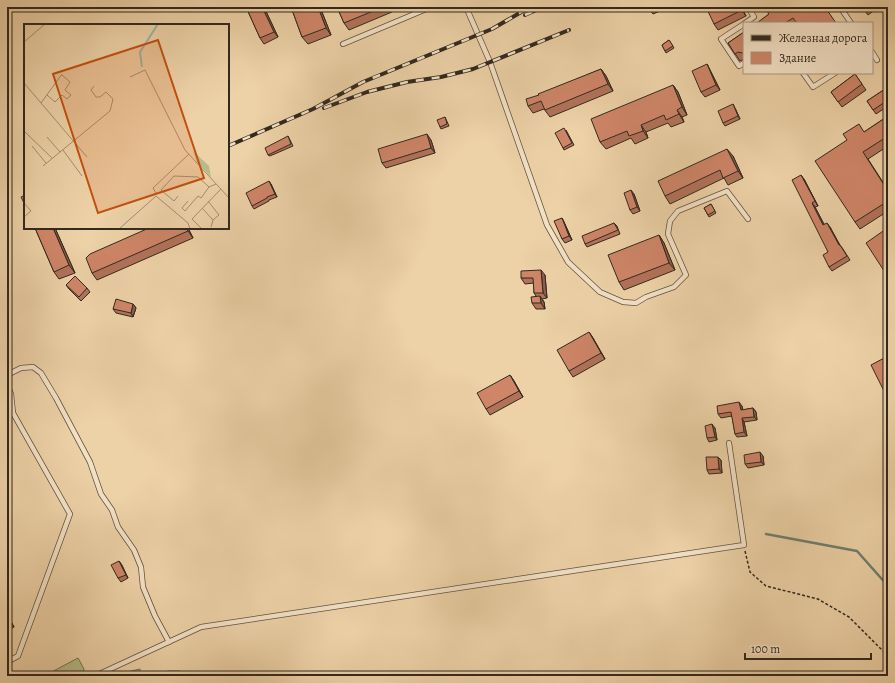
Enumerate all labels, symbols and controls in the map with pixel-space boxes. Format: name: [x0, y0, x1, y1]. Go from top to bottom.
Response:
legend: [743, 22, 873, 74]
inset map: [24, 24, 229, 229]
text: Железная дорога: [779, 30, 868, 46]
text: Здание: [779, 50, 816, 66]
scale bar: [745, 635, 871, 661]
text: 100 m: [751, 641, 780, 657]

